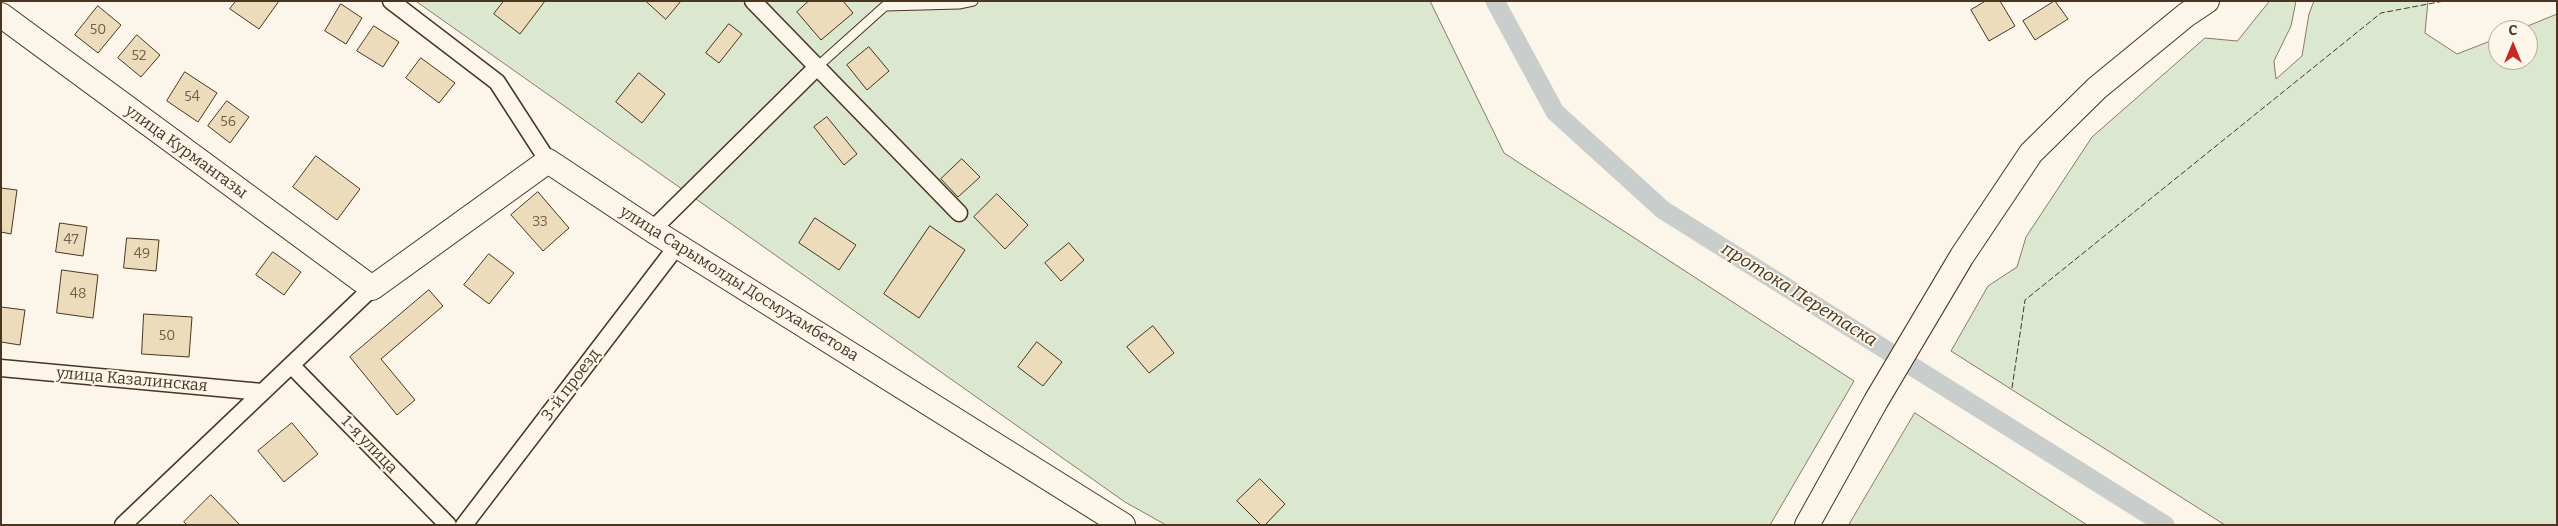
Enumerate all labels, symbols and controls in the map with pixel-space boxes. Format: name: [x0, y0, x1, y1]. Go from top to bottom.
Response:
north arrow: [2488, 20, 2538, 70]
house number: 50: [90, 22, 106, 38]
text: С: [2509, 22, 2517, 39]
house number: 52: [132, 48, 146, 64]
house number: 54: [184, 89, 200, 105]
street label: улица Курмангазы: [121, 101, 251, 203]
house number: 56: [220, 114, 236, 130]
street label: улица Сарымолды Досмухамбетова: [616, 202, 862, 366]
house number: 33: [532, 214, 548, 230]
house number: 47: [63, 232, 79, 248]
water label: протока Перетаска: [1717, 238, 1881, 352]
house number: 49: [134, 246, 150, 262]
house number: 48: [70, 286, 86, 302]
house number: 50: [159, 328, 175, 344]
street label: 3-й проезд: [538, 345, 604, 425]
street label: улица Казалинская: [56, 364, 208, 396]
street label: 1-я улица: [337, 412, 401, 478]

